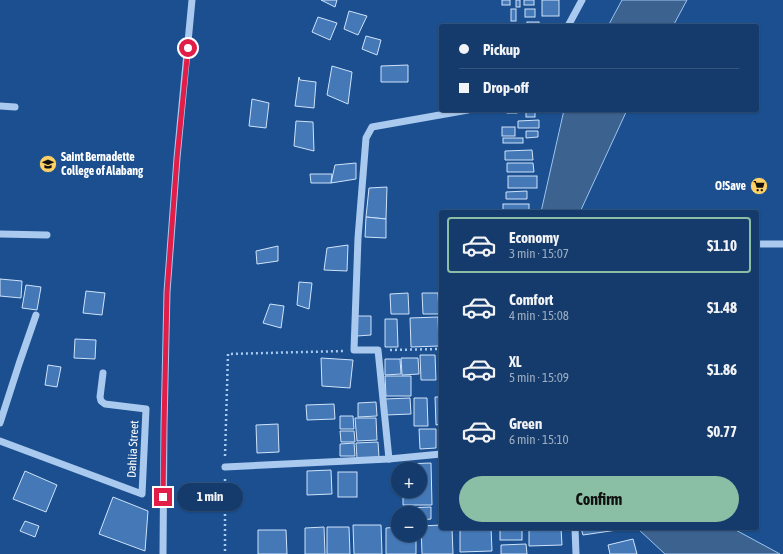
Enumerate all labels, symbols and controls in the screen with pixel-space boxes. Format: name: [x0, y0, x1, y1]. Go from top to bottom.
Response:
route start: [179, 39, 197, 57]
text: Pickup: [483, 41, 520, 58]
text: Drop-off: [483, 79, 529, 96]
place label: Saint Bernadette College of Alabang: [61, 150, 144, 178]
school or university icon: Saint Bernadette College of Alabang: [38, 154, 58, 174]
supermarket icon: O!Save: [749, 176, 769, 196]
place label: O!Save: [715, 179, 747, 193]
icon: car: [461, 227, 497, 263]
text: Economy: [509, 229, 559, 246]
text: $1.10: [707, 237, 737, 254]
text: 3 min · 15:07: [509, 246, 569, 261]
icon: car: [461, 289, 497, 325]
text: Comfort: [509, 291, 553, 308]
text: $1.48: [707, 299, 737, 316]
text: 4 min · 15:08: [509, 308, 569, 323]
icon: car: [461, 351, 497, 387]
text: XL: [509, 353, 522, 370]
text: $1.86: [707, 361, 737, 378]
text: 5 min · 15:09: [509, 370, 569, 385]
icon: car: [461, 413, 497, 449]
text: Green: [509, 415, 542, 432]
street label: Dahlia Street: [125, 419, 142, 478]
text: $0.77: [707, 423, 737, 440]
text: 6 min · 15:10: [509, 432, 569, 447]
map controls: [391, 462, 427, 542]
button: +: [391, 462, 427, 498]
button: Confirm: [459, 476, 739, 522]
callout: 1 min: [177, 483, 243, 511]
route end: [154, 488, 172, 506]
text: 1 min: [197, 489, 223, 504]
button: −: [391, 506, 427, 542]

